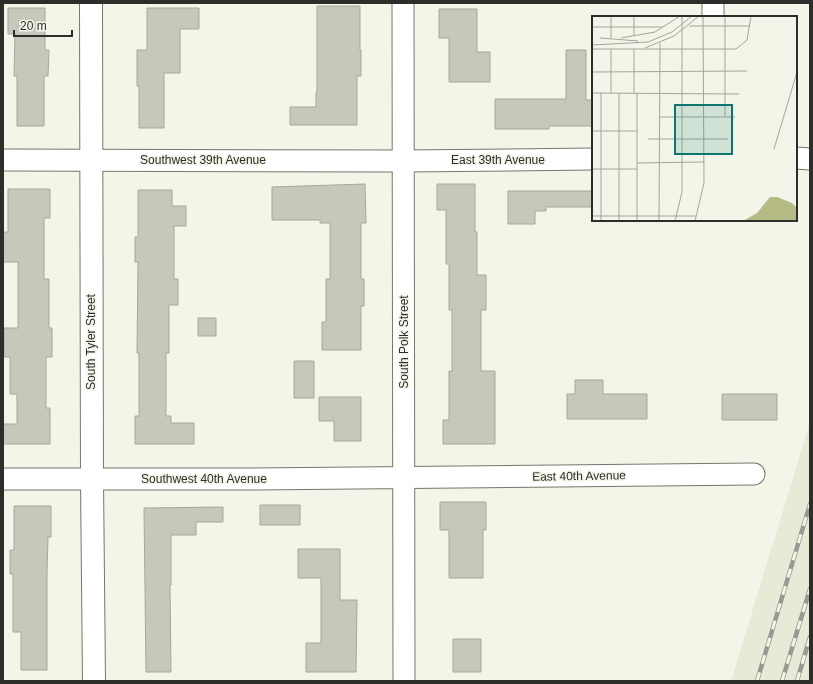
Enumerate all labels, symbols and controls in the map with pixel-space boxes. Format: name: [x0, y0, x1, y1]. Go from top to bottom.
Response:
scale bar: [14, 12, 72, 38]
inset map: [592, 16, 797, 221]
text: 20 m: [20, 19, 47, 33]
street label: Southwest 39th Avenue: [140, 153, 266, 167]
street label: East 39th Avenue: [451, 153, 545, 167]
street label: South Tyler Street: [84, 293, 98, 390]
street label: South Polk Street: [397, 295, 411, 389]
street label: East 40th Avenue: [532, 468, 626, 484]
street label: Southwest 40th Avenue: [141, 472, 267, 486]

